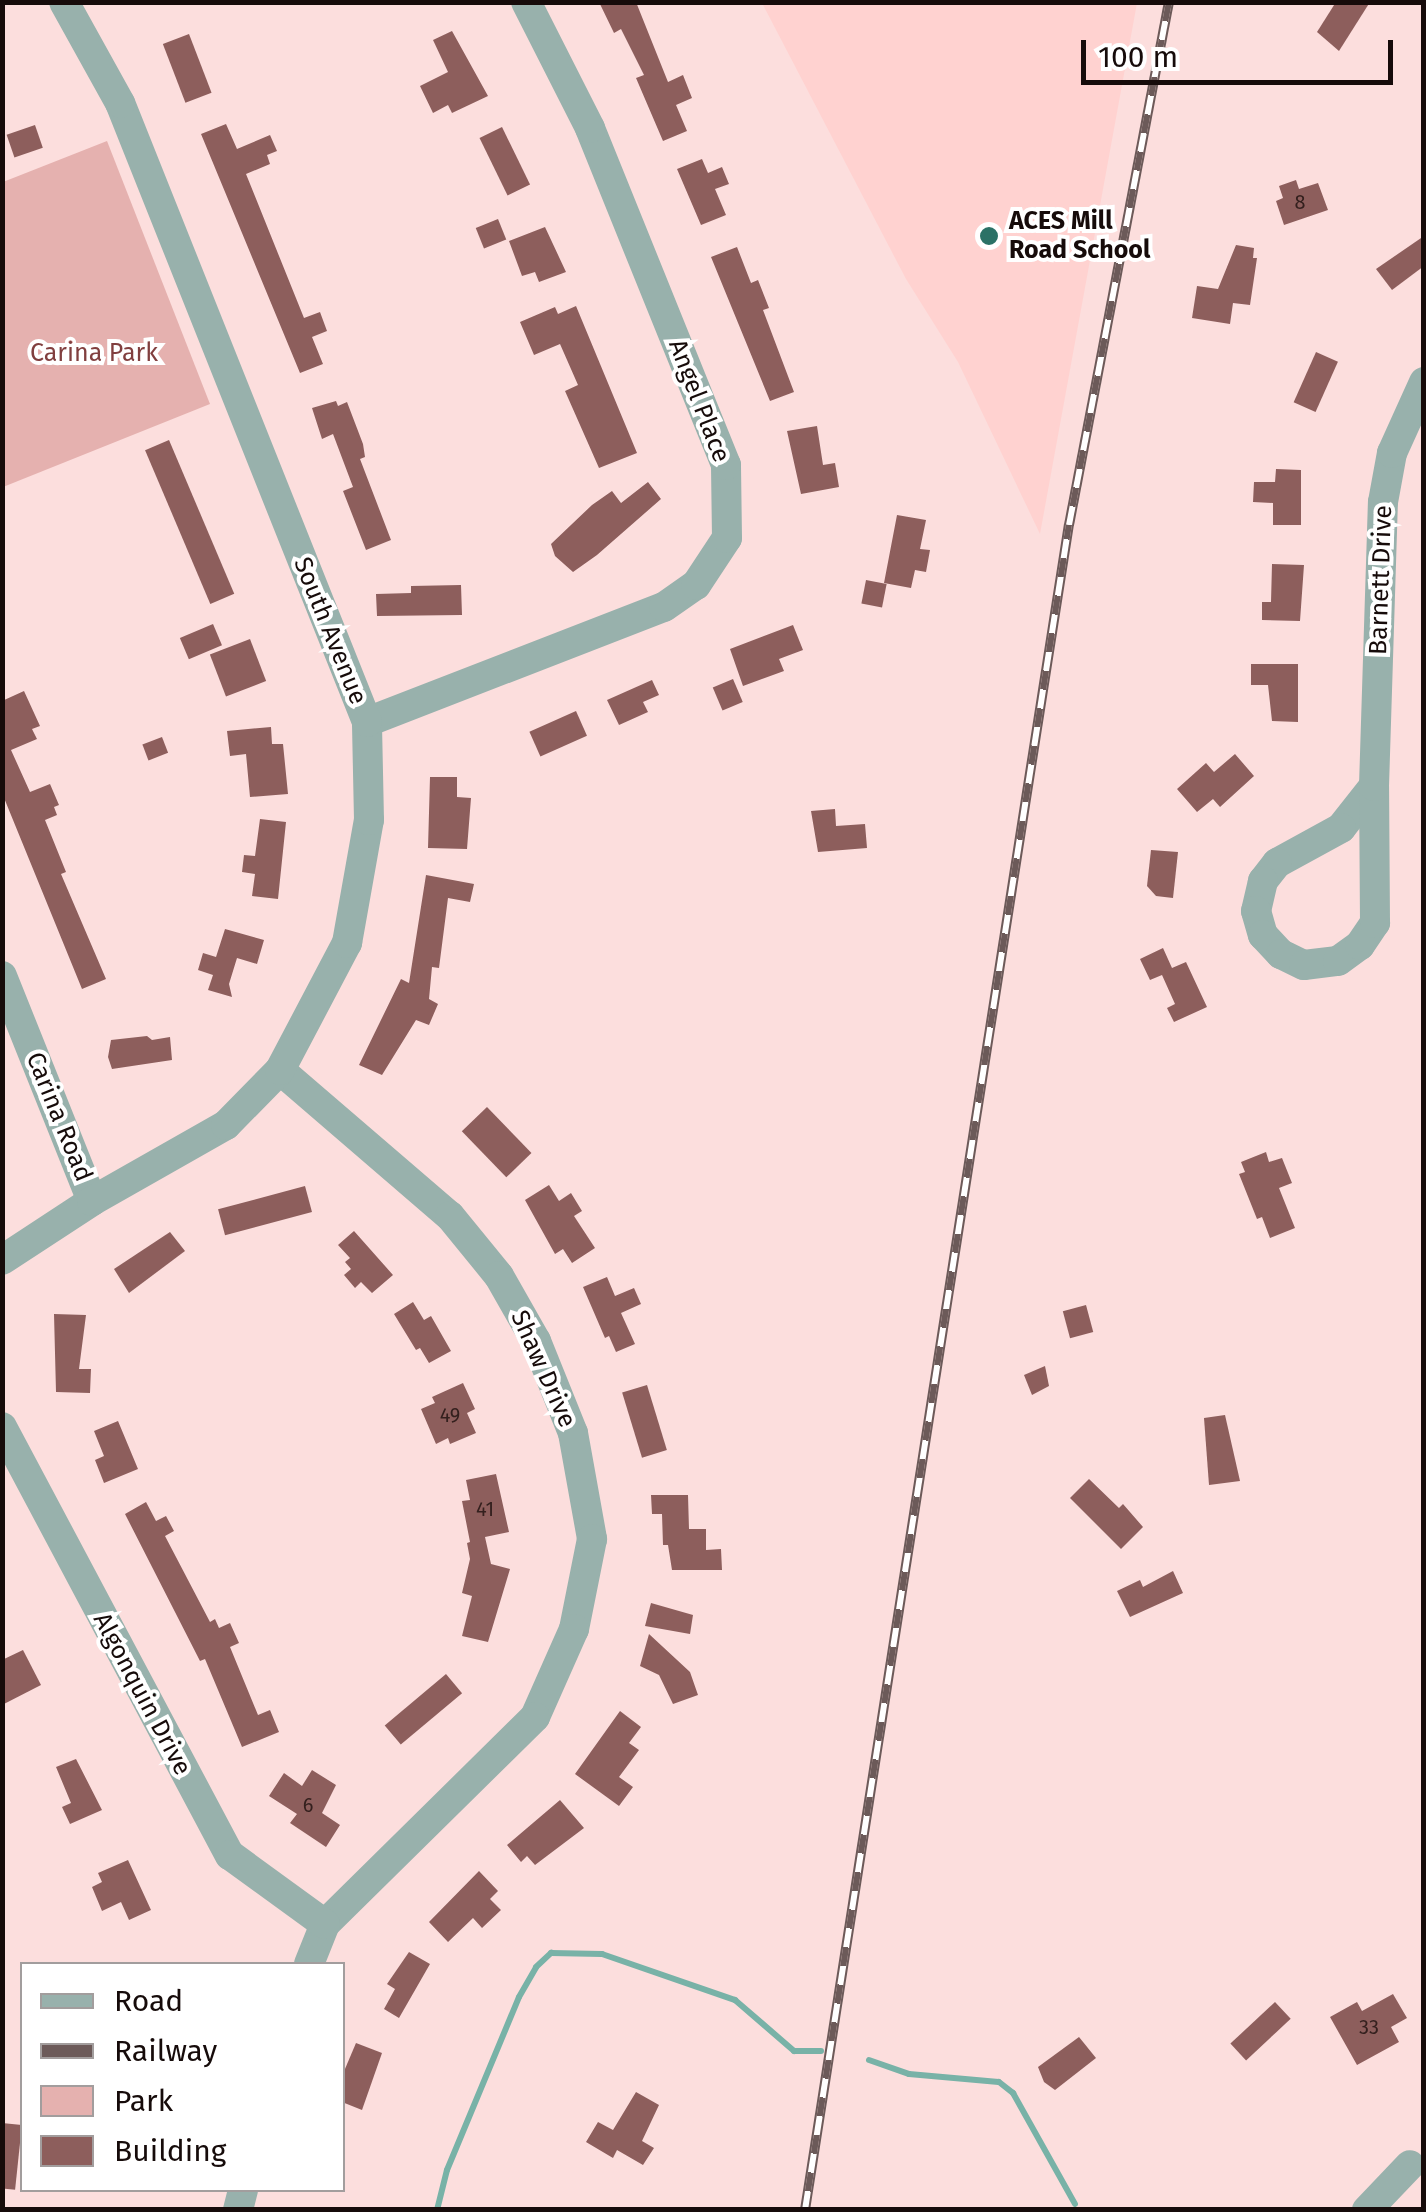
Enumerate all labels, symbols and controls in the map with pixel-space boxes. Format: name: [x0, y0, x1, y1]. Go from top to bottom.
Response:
scale bar: [1086, 20, 1398, 82]
text: 100 m: [1098, 39, 1178, 75]
house number: 8: [1294, 190, 1306, 214]
place label: ACES Mill Road School: [1009, 207, 1150, 266]
marker: ACES Mill Road School: [978, 225, 1000, 247]
street label: Angel Place: [662, 335, 736, 467]
park label: Carina Park: [30, 338, 158, 368]
street label: Barnett Drive: [1363, 505, 1399, 655]
street label: South Avenue: [287, 553, 373, 709]
street label: Carina Road: [20, 1048, 98, 1186]
street label: Shaw Drive: [504, 1306, 582, 1432]
house number: 49: [440, 1403, 460, 1427]
house number: 41: [476, 1497, 494, 1521]
street label: Algonquin Drive: [87, 1608, 197, 1780]
house number: 6: [303, 1793, 313, 1817]
legend: [20, 1962, 345, 2192]
text: Road: [114, 1983, 183, 2019]
house number: 33: [1359, 2015, 1379, 2039]
text: Railway: [114, 2033, 217, 2069]
text: Park: [114, 2083, 173, 2119]
text: Building: [114, 2133, 226, 2169]

